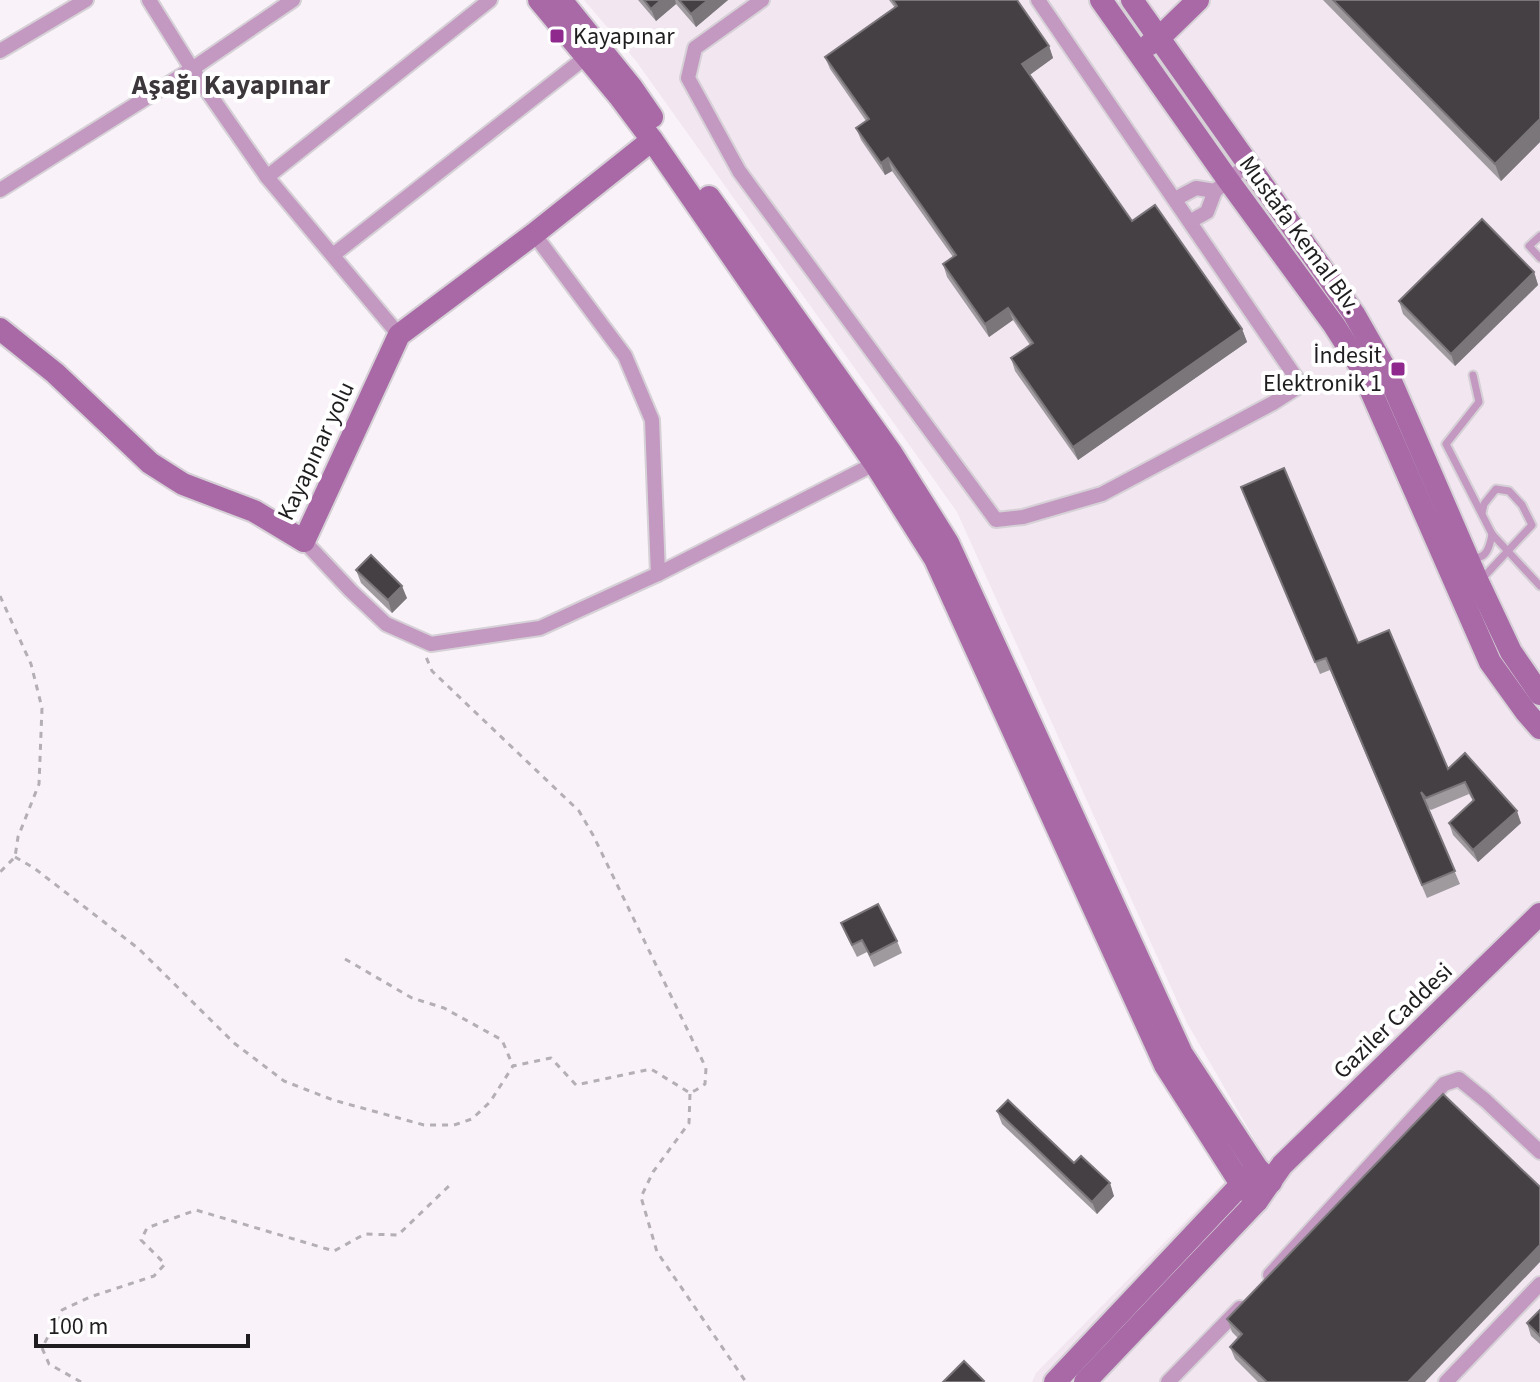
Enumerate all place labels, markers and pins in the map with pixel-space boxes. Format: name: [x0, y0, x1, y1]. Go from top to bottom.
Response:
place label: Kayapınar: [573, 19, 675, 54]
marker: Kayapınar: [548, 27, 566, 45]
place label: İndesit Elektronik 1: [1263, 338, 1382, 401]
marker: İndesit Elektronik 1: [1389, 360, 1407, 378]

